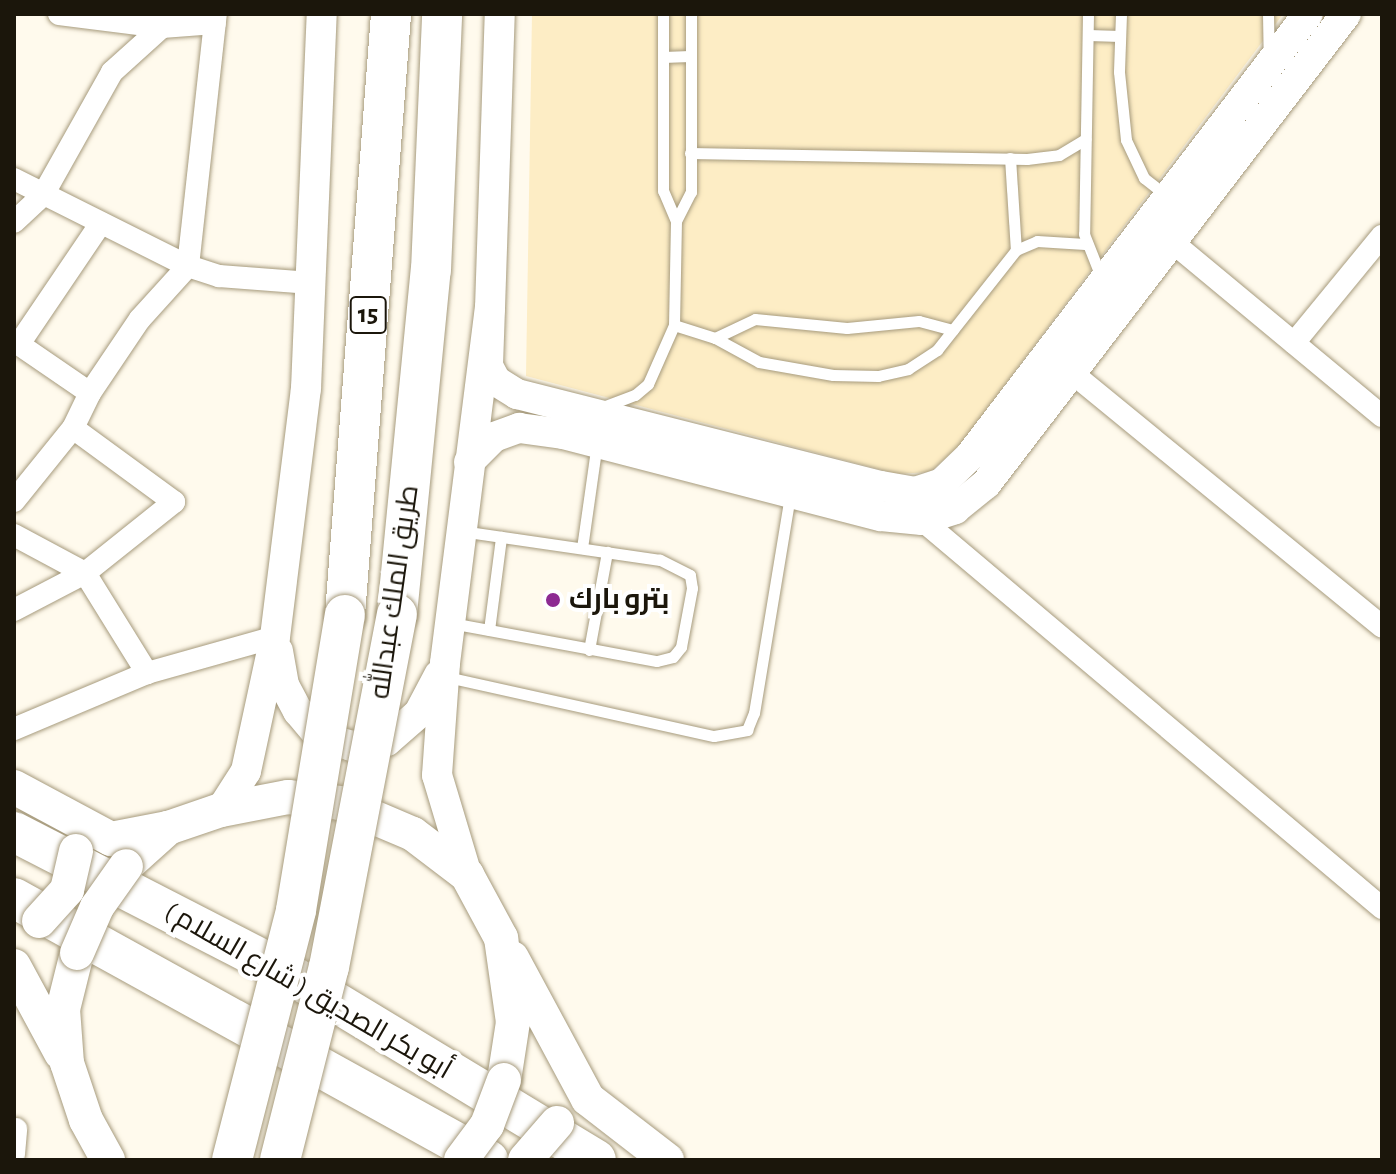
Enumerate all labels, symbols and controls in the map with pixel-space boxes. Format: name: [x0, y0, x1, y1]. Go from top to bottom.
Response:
road number: 15: [348, 293, 388, 337]
street label: طريق الملك عبدالله: [363, 483, 427, 701]
place label: بترو بارك: [569, 583, 669, 617]
marker: بترو بارك: [544, 591, 562, 609]
street label: ( شارع السلام ) أبو بكر الصديق: [158, 895, 458, 1087]

